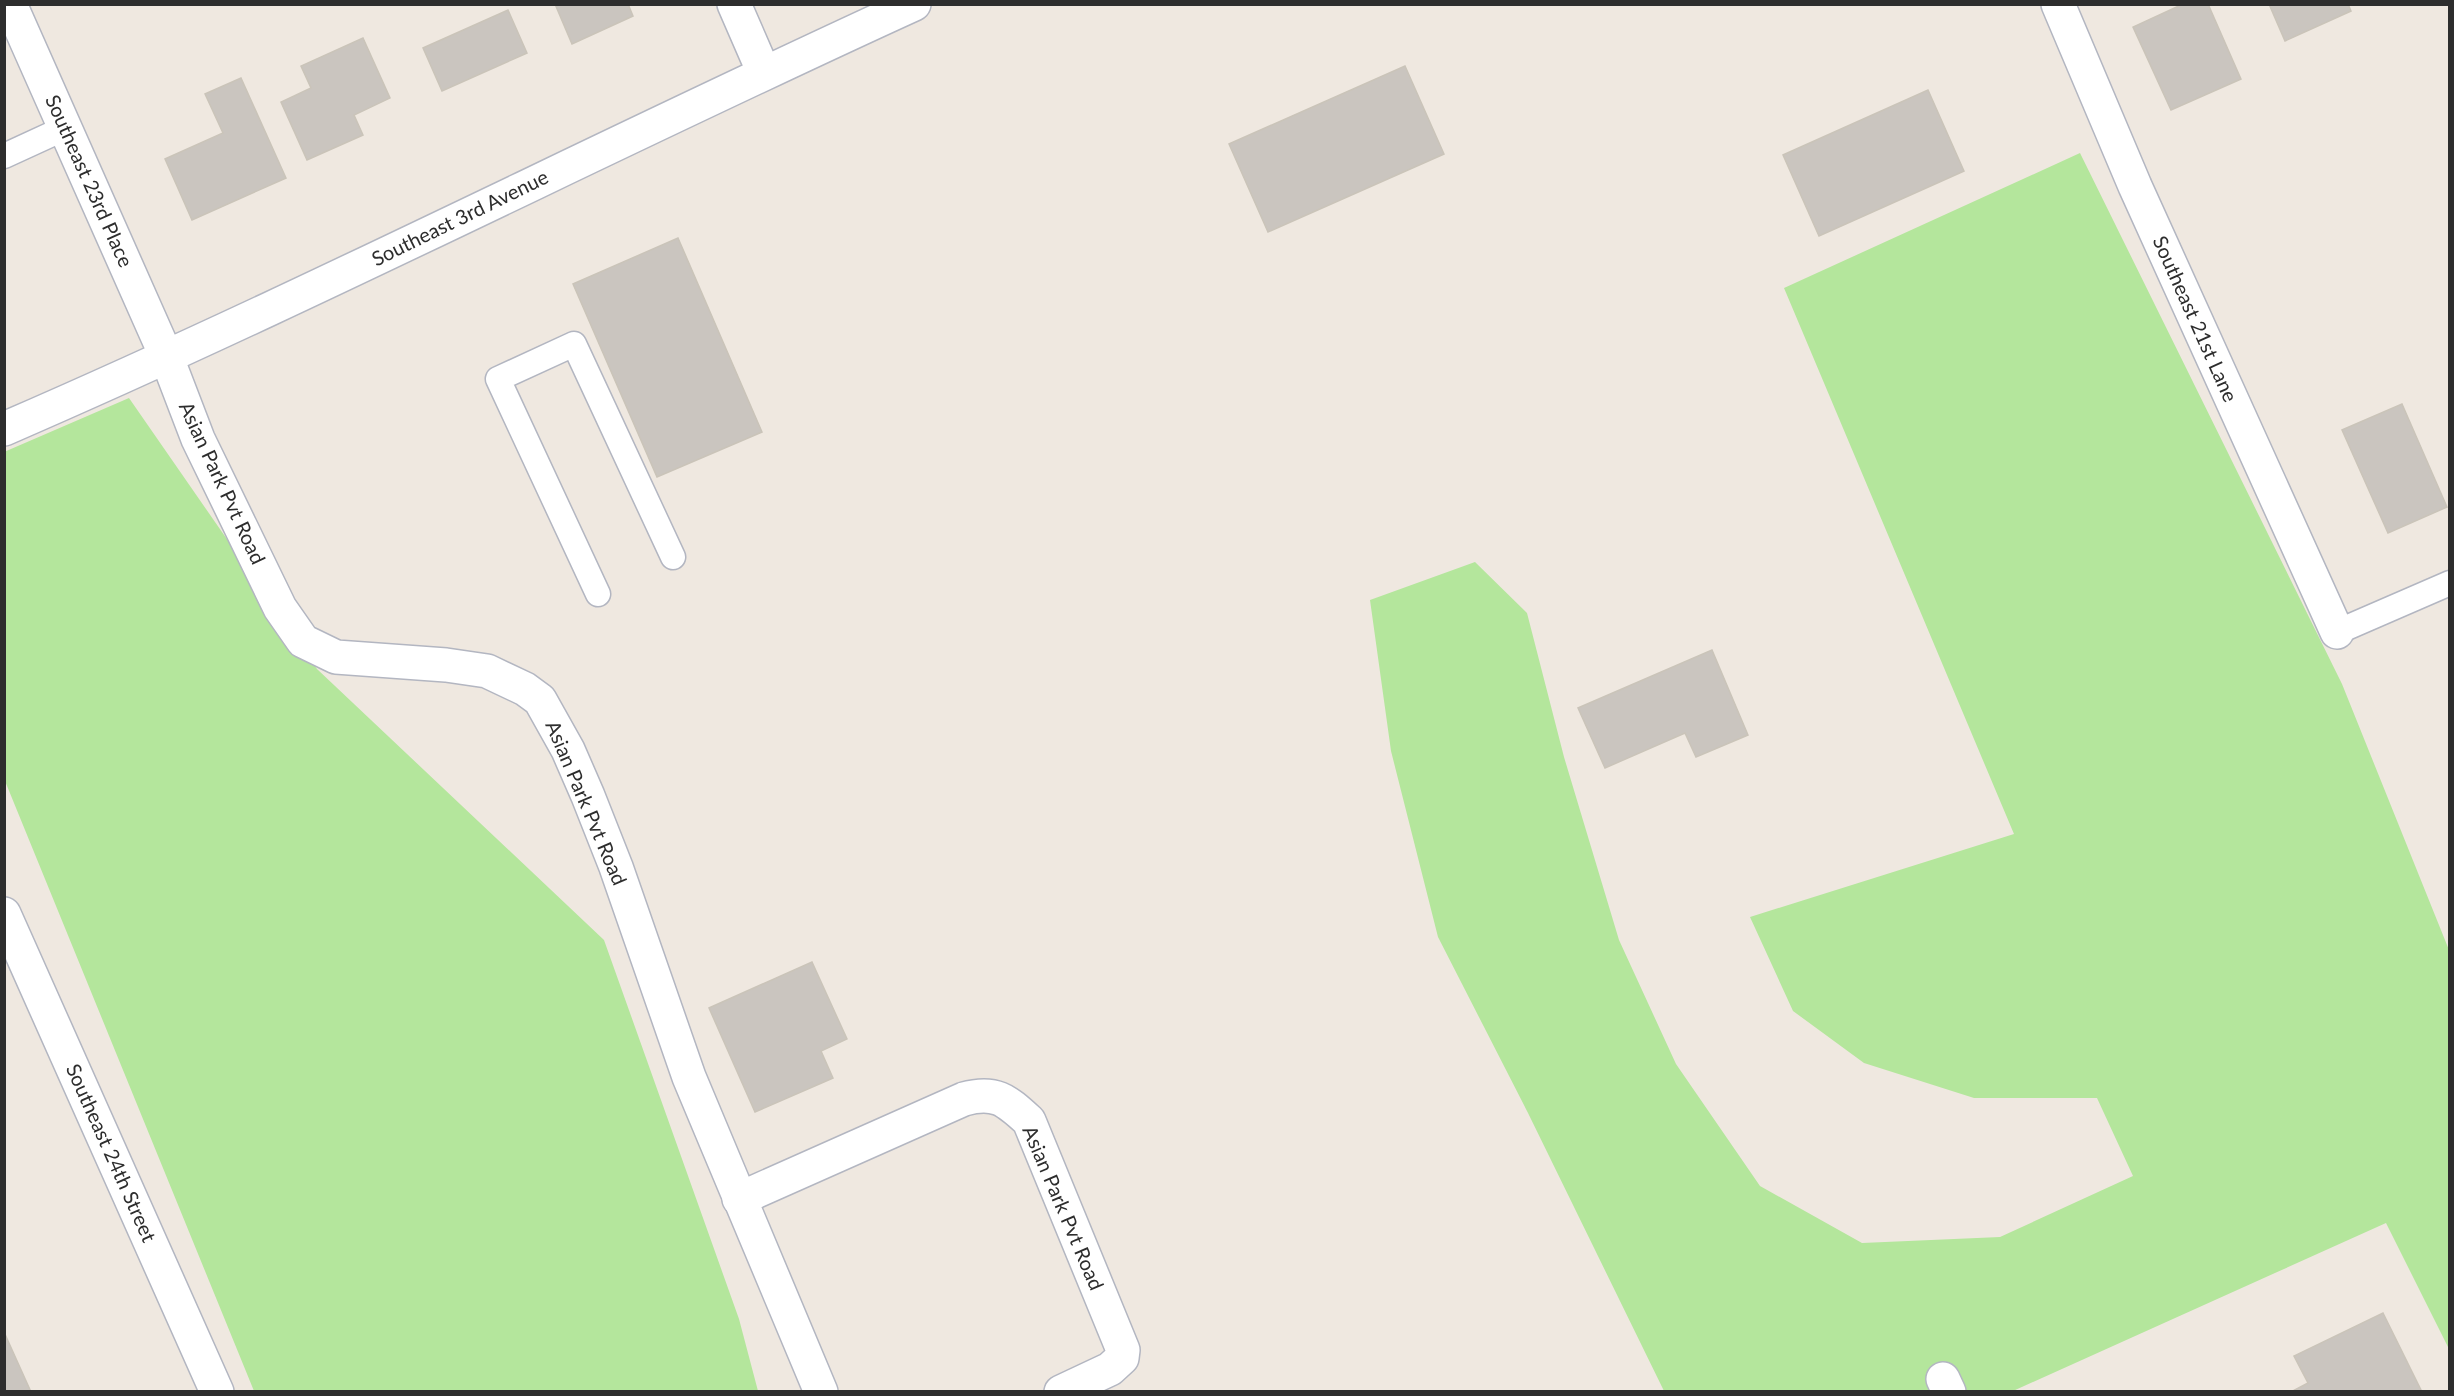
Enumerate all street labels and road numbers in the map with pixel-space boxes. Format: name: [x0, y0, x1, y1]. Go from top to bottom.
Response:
street label: Southeast 23rd Place: [41, 91, 139, 270]
street label: Southeast 3rd Avenue: [367, 164, 552, 270]
street label: Southeast 21st Lane: [2149, 232, 2243, 405]
street label: Asian Park Pvt Road: [175, 398, 271, 568]
street label: Asian Park Pvt Road: [541, 717, 632, 888]
street label: Southeast 24th Street: [62, 1060, 162, 1245]
street label: Asian Park Pvt Road: [1018, 1122, 1109, 1293]

